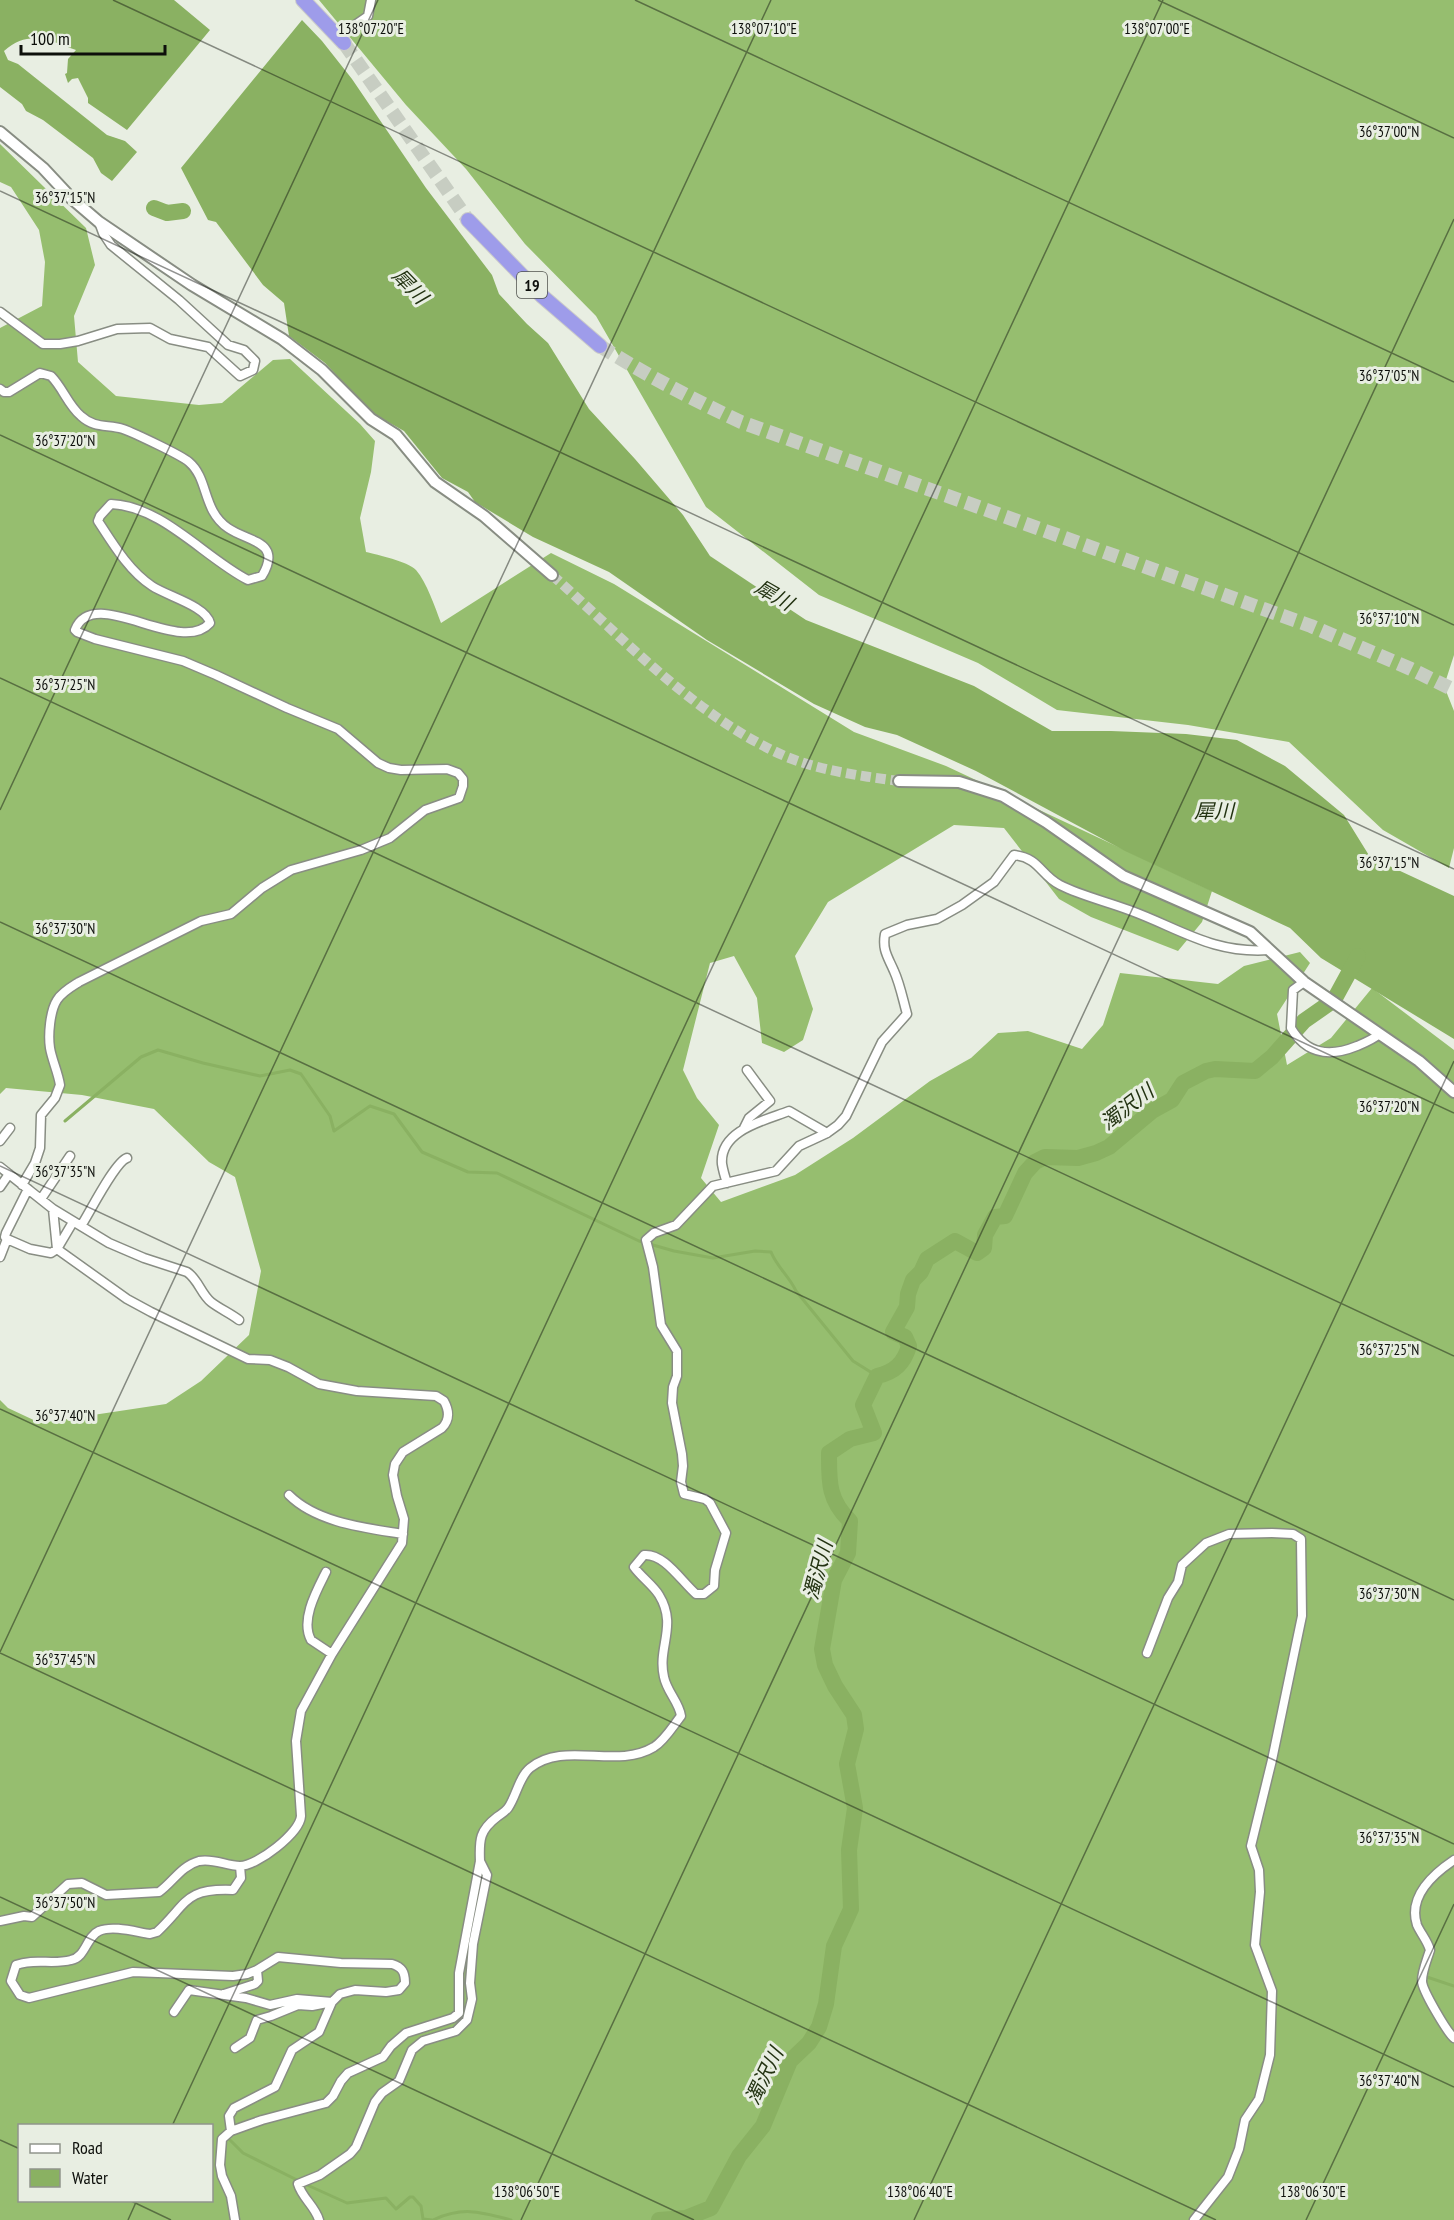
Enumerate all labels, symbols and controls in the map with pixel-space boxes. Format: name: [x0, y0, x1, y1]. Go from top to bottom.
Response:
scale bar: [21, 18, 165, 56]
text: 138°07'20"E: [338, 19, 404, 38]
text: 138°07'10"E: [731, 19, 797, 38]
text: 138°07'00"E: [1124, 19, 1190, 38]
text: 100 m: [30, 27, 70, 50]
text: 36°37'00"N: [1359, 122, 1419, 141]
text: 36°37'15"N: [35, 188, 95, 207]
water label: 犀川: [387, 263, 435, 311]
road number: 19: [517, 272, 547, 298]
text: 36°37'05"N: [1359, 366, 1419, 385]
text: 36°37'20"N: [35, 431, 95, 450]
water label: 犀川: [750, 574, 800, 617]
text: 36°37'10"N: [1359, 609, 1419, 628]
text: 36°37'25"N: [35, 675, 95, 694]
water label: 犀川: [1194, 798, 1236, 824]
text: 36°37'15"N: [1359, 853, 1419, 872]
text: 36°37'30"N: [35, 919, 95, 938]
water label: 濁沢川: [1095, 1077, 1160, 1135]
text: 36°37'20"N: [1359, 1097, 1419, 1116]
text: 36°37'35"N: [35, 1162, 95, 1181]
text: 36°37'25"N: [1359, 1340, 1419, 1359]
text: 36°37'40"N: [35, 1406, 95, 1425]
water label: 濁沢川: [798, 1536, 839, 1602]
text: 36°37'30"N: [1359, 1584, 1419, 1603]
text: 36°37'45"N: [35, 1650, 95, 1669]
text: 36°37'35"N: [1359, 1828, 1419, 1847]
text: 36°37'50"N: [35, 1893, 95, 1912]
water label: 濁沢川: [739, 2042, 790, 2109]
text: 36°37'40"N: [1359, 2071, 1419, 2090]
legend: [18, 2124, 213, 2202]
text: Road: [72, 2136, 103, 2159]
text: Water: [72, 2166, 108, 2189]
text: 138°06'50"E: [494, 2182, 560, 2201]
text: 138°06'40"E: [887, 2182, 953, 2201]
text: 138°06'30"E: [1280, 2182, 1346, 2201]

